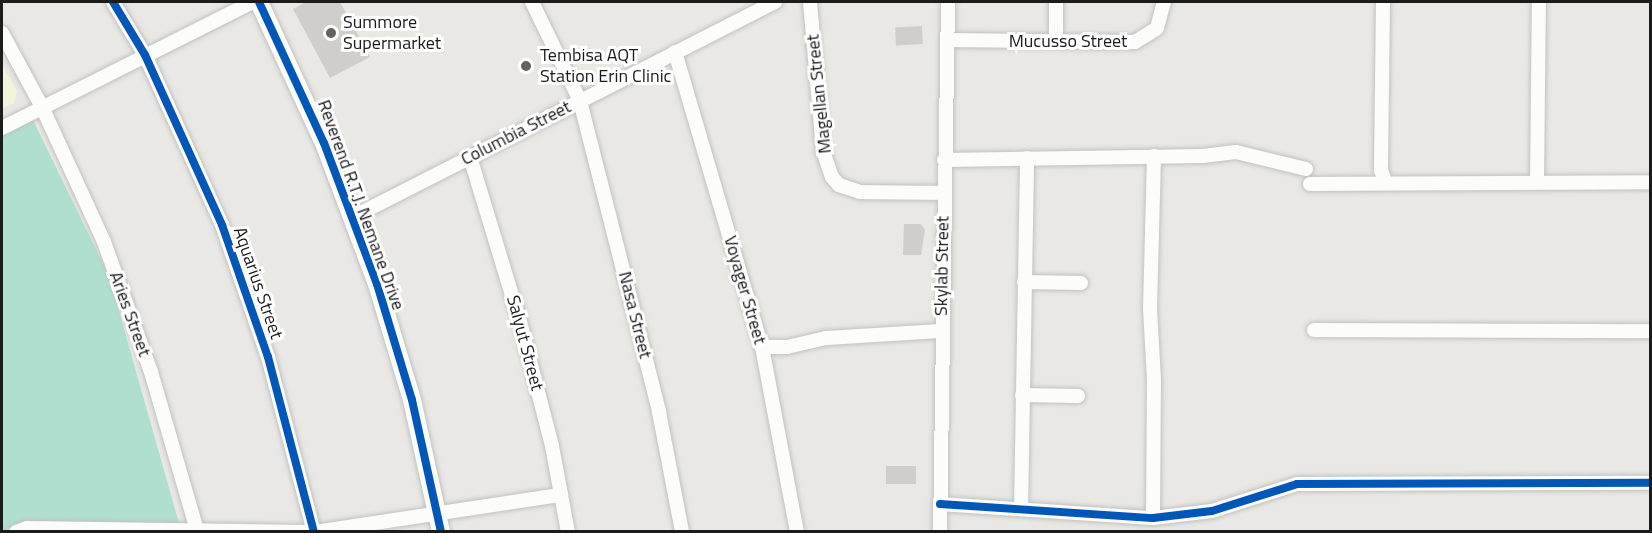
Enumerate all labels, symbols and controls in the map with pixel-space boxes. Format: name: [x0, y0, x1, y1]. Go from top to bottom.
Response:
place label: Summore Supermarket: [343, 12, 441, 54]
marker: Summore Supermarket: [324, 26, 338, 40]
street label: Mucusso Street: [1009, 30, 1127, 52]
street label: Magellan Street: [802, 33, 836, 155]
place label: Tembisa AQT Station Erin Clinic: [540, 45, 671, 88]
marker: Tembisa AQT Station Erin Clinic: [517, 57, 535, 75]
street label: Columbia Street: [457, 96, 575, 170]
street label: Reverend R.T.J. Nemane Drive: [313, 97, 409, 313]
street label: Skylab Street: [930, 216, 954, 316]
street label: Aquarius Street: [229, 224, 287, 342]
street label: Voyager Street: [719, 233, 771, 347]
street label: Aries Street: [105, 269, 155, 359]
street label: Nasa Street: [614, 269, 656, 361]
street label: Salyut Street: [502, 293, 548, 393]

